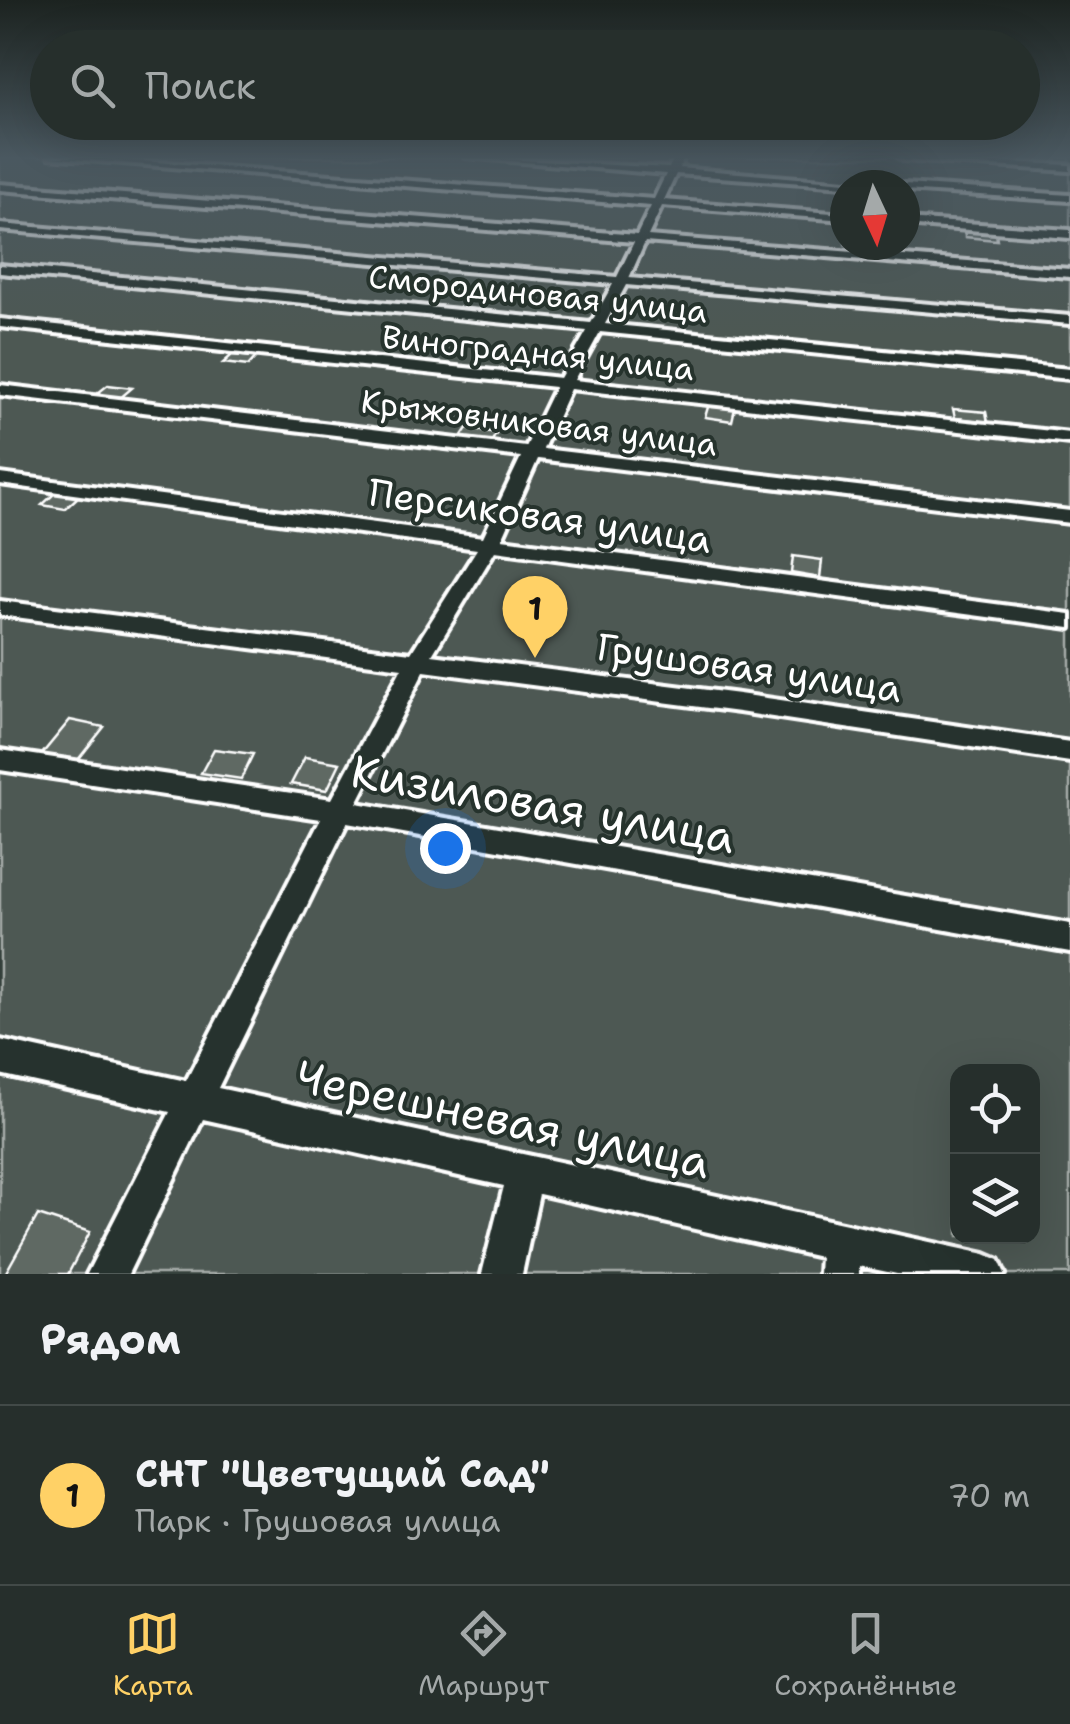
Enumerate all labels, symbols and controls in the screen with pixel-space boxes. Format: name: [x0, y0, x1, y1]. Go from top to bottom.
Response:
search box: [30, 30, 1040, 140]
icon: search: [65, 58, 120, 113]
text: Поиск: [145, 60, 256, 111]
north arrow: [830, 170, 920, 260]
street label: Смородиновая улица: [366, 254, 710, 333]
street label: Виноградная улица: [380, 315, 696, 390]
street label: Крыжовниковая улица: [359, 379, 720, 466]
street label: Персиковая улица: [365, 466, 715, 565]
pin: 1: [502, 576, 568, 658]
street label: Грушовая улица: [593, 621, 905, 714]
street label: Кизиловая улица: [347, 741, 739, 867]
your location: [420, 823, 471, 874]
street label: Черешневая улица: [291, 1046, 715, 1192]
map controls: [950, 1064, 1040, 1244]
button: locate: [950, 1064, 1040, 1154]
button: layers: [950, 1154, 1040, 1244]
text: Рядом: [40, 1311, 181, 1367]
text: СНТ "Цветущий Сад": [135, 1448, 550, 1499]
text: 1: [65, 1474, 80, 1517]
text: 70 m: [947, 1474, 1030, 1517]
text: Парк · Грушовая улица: [135, 1499, 500, 1542]
tab: Карта: [113, 1606, 193, 1704]
tab: Маршрут: [418, 1606, 549, 1704]
tab: Сохранённые: [774, 1606, 957, 1704]

